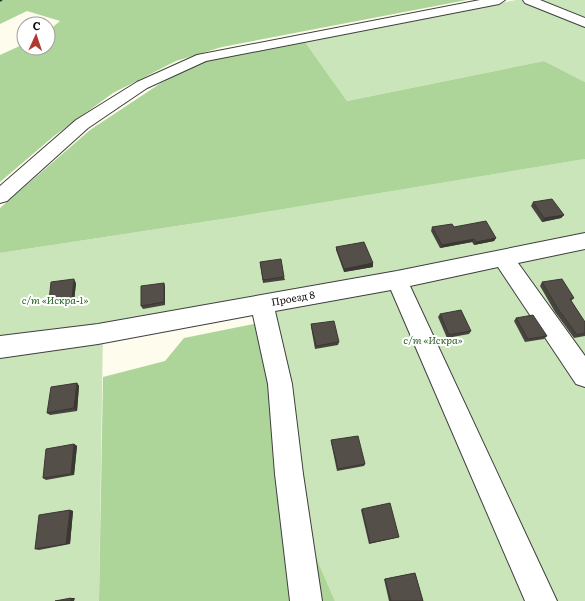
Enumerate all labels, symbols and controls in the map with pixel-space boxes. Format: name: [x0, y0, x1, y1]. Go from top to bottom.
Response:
north arrow: [16, 16, 56, 56]
text: С: [32, 17, 41, 33]
street label: Проезд 8: [270, 286, 316, 309]
park label: с/т «Искра-1»: [22, 292, 88, 307]
park label: с/т «Искра»: [403, 332, 463, 347]

